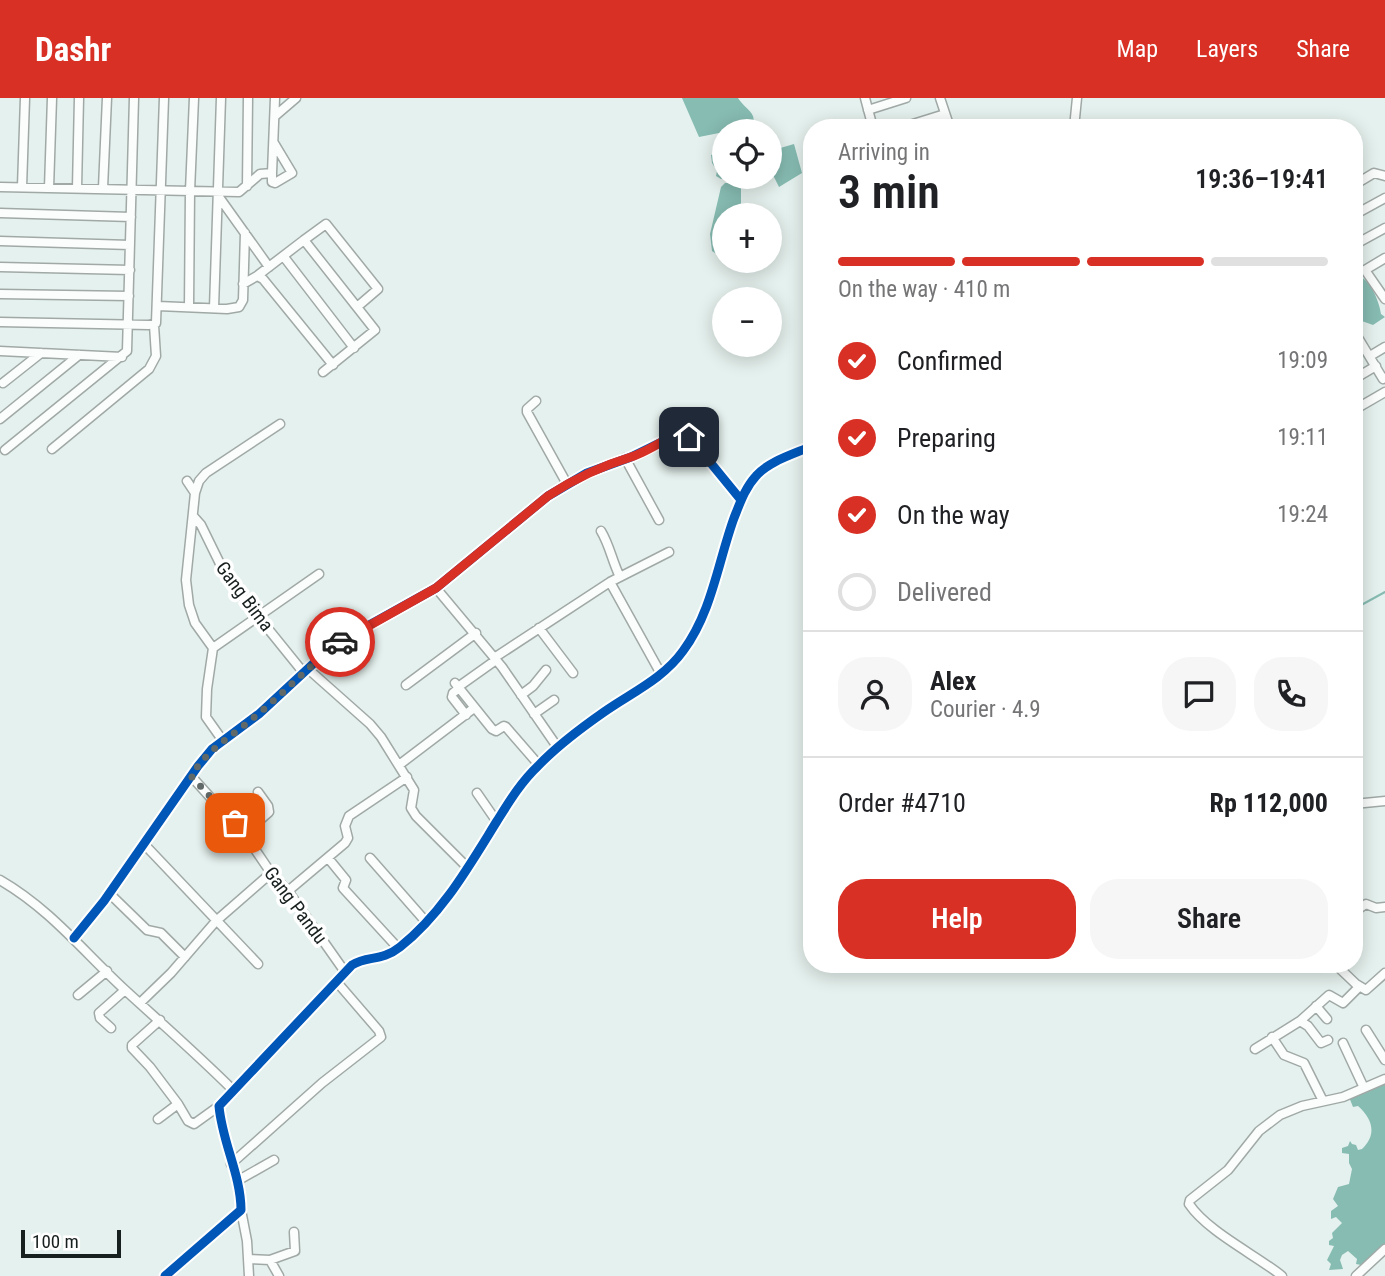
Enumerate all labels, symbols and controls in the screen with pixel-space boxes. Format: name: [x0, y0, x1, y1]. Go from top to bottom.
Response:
text: Dashr: [35, 30, 111, 69]
text: Map: [1117, 35, 1158, 63]
text: Layers: [1196, 35, 1258, 63]
text: Share: [1296, 35, 1350, 63]
map controls: [712, 119, 782, 357]
button: locate: [712, 119, 782, 189]
text: Arriving in: [838, 139, 930, 166]
text: 19:36–19:41: [1195, 164, 1328, 194]
text: 3 min: [838, 165, 940, 219]
button: +: [712, 203, 782, 273]
text: On the way · 410 m: [838, 276, 1010, 303]
button: −: [712, 287, 782, 357]
icon: check: [838, 342, 876, 380]
text: Confirmed: [897, 346, 1003, 376]
text: 19:09: [1277, 347, 1328, 374]
pin: [659, 407, 719, 467]
icon: home: [670, 418, 708, 456]
icon: check: [838, 419, 876, 457]
text: Preparing: [897, 423, 996, 453]
text: 19:11: [1277, 424, 1328, 451]
icon: check: [838, 496, 876, 534]
text: On the way: [897, 500, 1010, 530]
text: 19:24: [1277, 501, 1328, 528]
street label: Gang Bima: [211, 557, 278, 636]
text: Delivered: [897, 577, 992, 607]
courier: [305, 607, 375, 677]
icon: car: [321, 623, 359, 661]
button: person: [838, 657, 912, 731]
button: chat: [1162, 657, 1236, 731]
button: phone: [1254, 657, 1328, 731]
text: Alex: [930, 666, 976, 696]
text: Courier · 4.9: [930, 696, 1041, 723]
text: Order #4710: [838, 788, 966, 818]
text: Rp 112,000: [1210, 788, 1328, 818]
pin: [205, 793, 265, 853]
icon: bag: [216, 804, 254, 842]
street label: Gang Pandu: [259, 862, 332, 948]
button: Help: [838, 879, 1076, 959]
button: Share: [1090, 879, 1328, 959]
scale bar: [21, 1227, 121, 1259]
text: 100 m: [32, 1230, 79, 1253]

